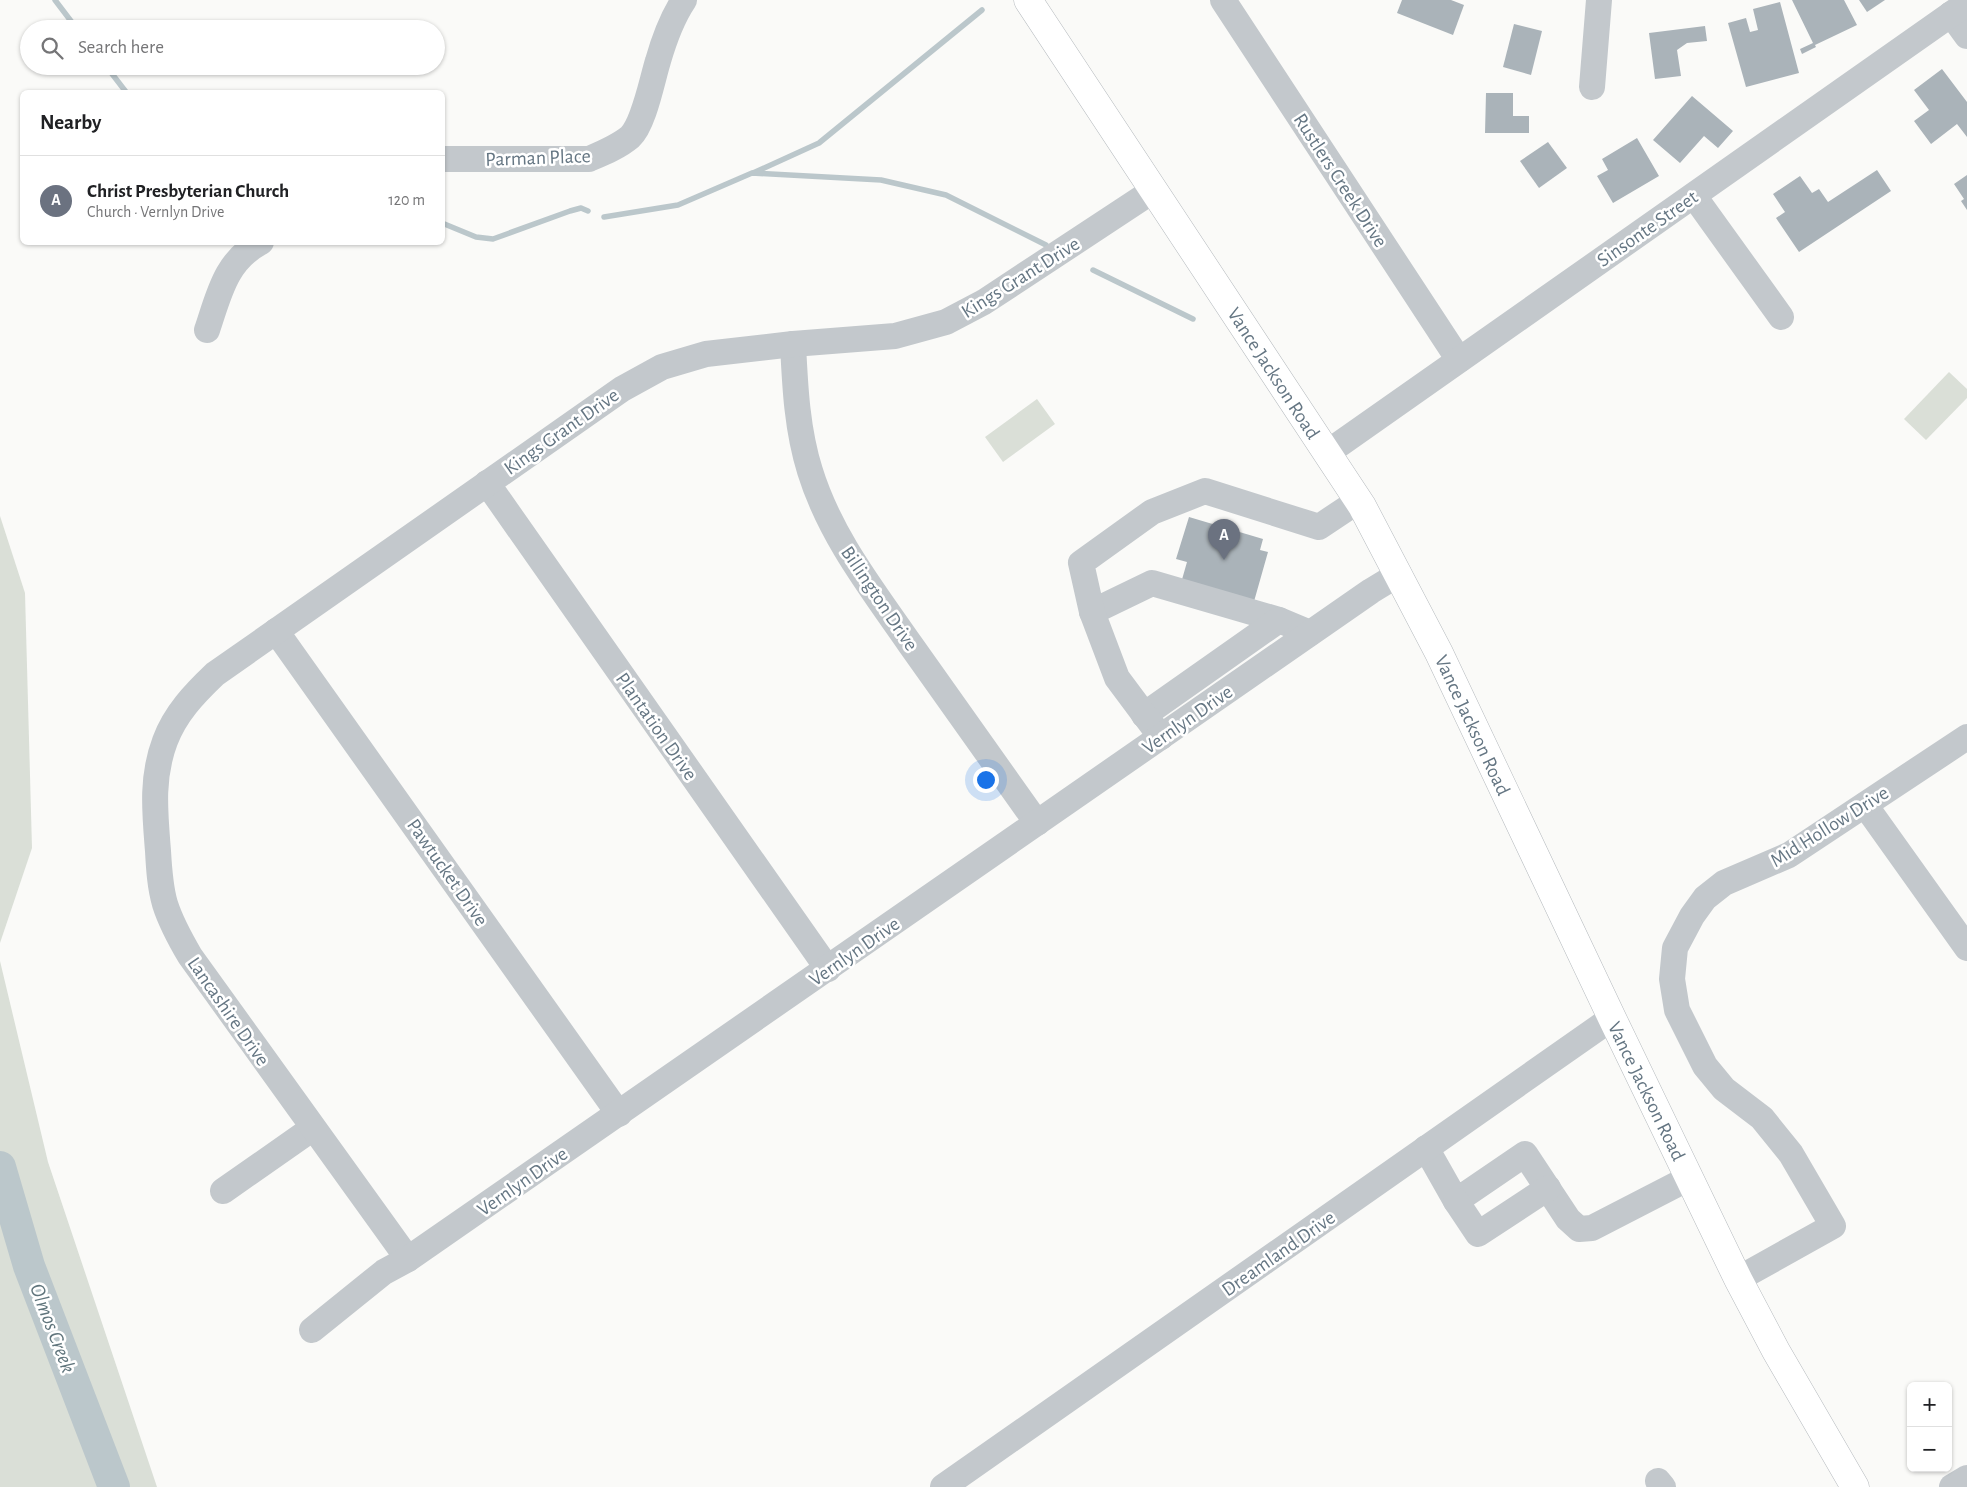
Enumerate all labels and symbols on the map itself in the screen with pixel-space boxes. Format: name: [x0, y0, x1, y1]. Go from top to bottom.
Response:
street label: Rustlers Creek Drive: [1290, 110, 1391, 251]
street label: Parman Place: [485, 146, 591, 170]
street label: Sinsonte Street: [1594, 187, 1702, 271]
street label: Kings Grant Drive: [958, 234, 1083, 322]
street label: Vance Jackson Road: [1223, 304, 1323, 443]
street label: Kings Grant Drive: [501, 385, 623, 479]
pin: A: [1208, 519, 1240, 560]
street label: Billington Drive: [837, 543, 921, 654]
street label: Vance Jackson Road: [1431, 652, 1513, 799]
street label: Plantation Drive: [612, 669, 701, 784]
street label: Vernlyn Drive: [1139, 681, 1236, 758]
your location: [973, 767, 999, 793]
street label: Mid Hollow Drive: [1767, 783, 1892, 871]
street label: Pawtucket Drive: [403, 815, 491, 930]
street label: Vernlyn Drive: [806, 913, 903, 990]
street label: Lancashire Drive: [183, 954, 273, 1070]
street label: Vance Jackson Road: [1604, 1019, 1688, 1164]
street label: Vernlyn Drive: [474, 1143, 571, 1220]
street label: Dreamland Drive: [1218, 1207, 1339, 1300]
water label: Olmos Creek: [26, 1281, 79, 1376]

